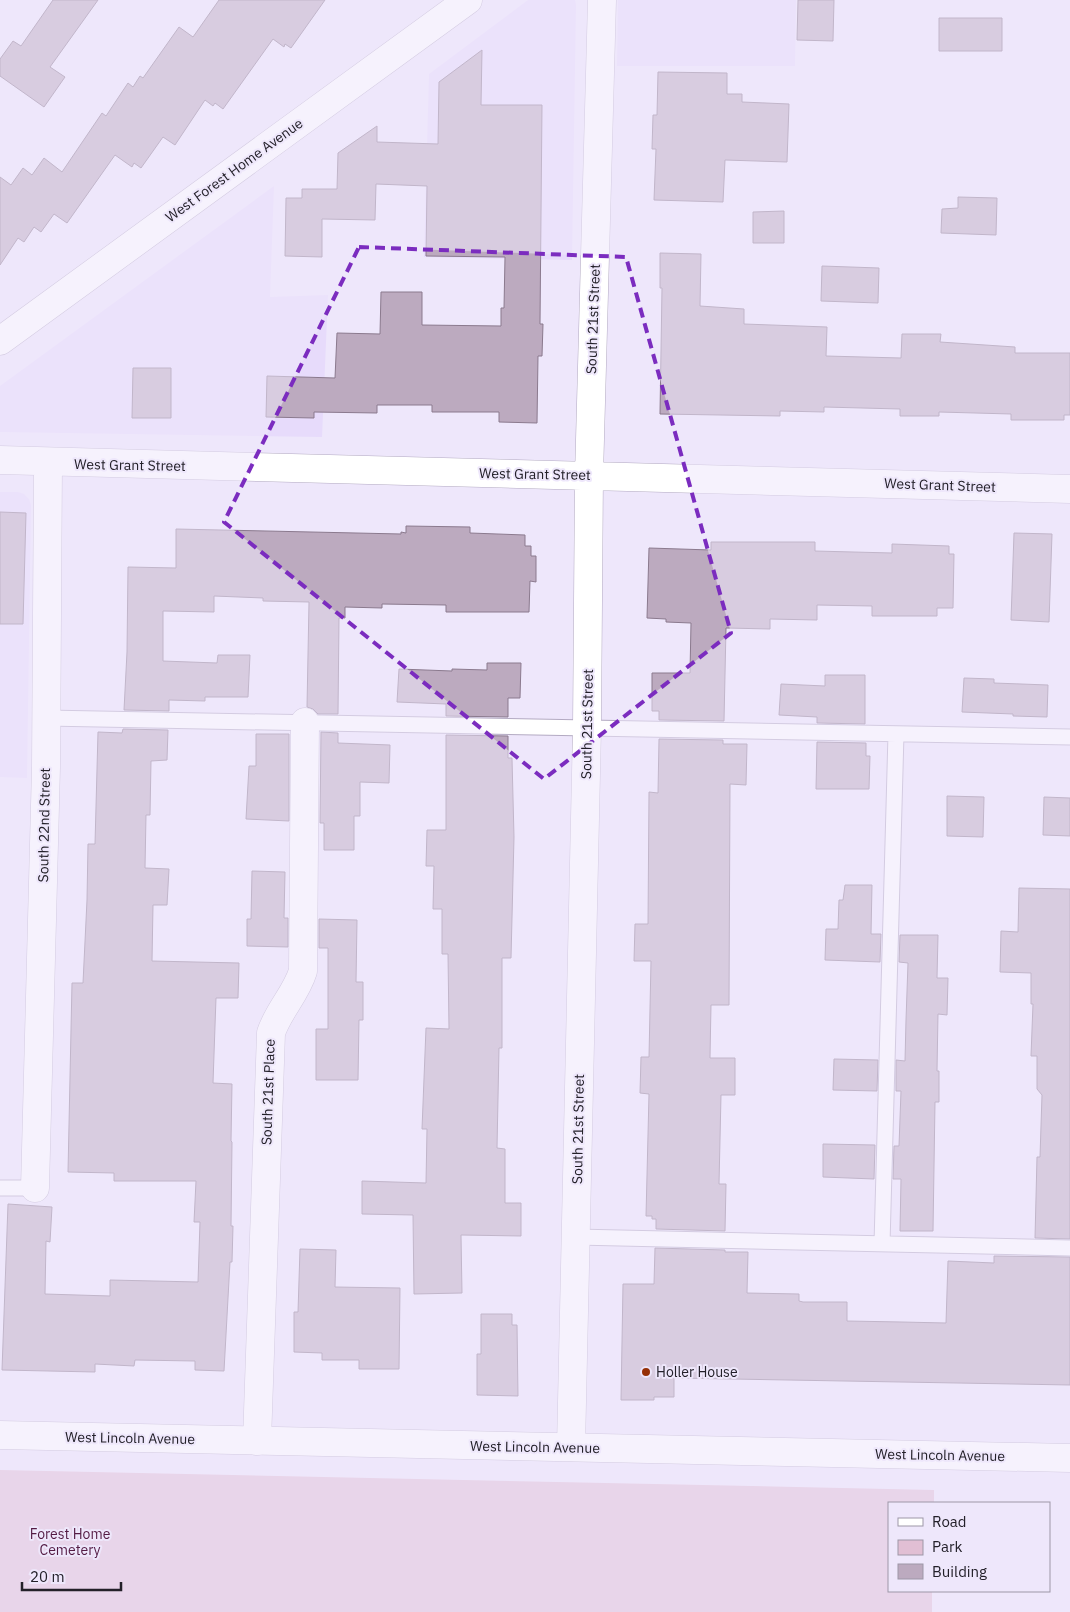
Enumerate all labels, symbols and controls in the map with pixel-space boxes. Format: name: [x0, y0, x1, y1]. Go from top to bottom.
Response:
street label: West Forest Home Avenue: [162, 114, 307, 226]
street label: South 21st Street: [582, 264, 604, 374]
street label: West Grant Street: [74, 455, 186, 475]
street label: West Grant Street: [479, 464, 591, 484]
street label: West Grant Street: [884, 474, 996, 496]
street label: South 21st Street: [577, 669, 597, 779]
street label: South 22nd Street: [34, 767, 54, 882]
street label: South 21st Place: [257, 1038, 279, 1145]
street label: South 21st Street: [568, 1074, 588, 1184]
place label: Holler House: [656, 1363, 738, 1381]
marker: Holler House: [640, 1366, 652, 1378]
street label: West Lincoln Avenue: [65, 1428, 195, 1448]
street label: West Lincoln Avenue: [470, 1437, 600, 1457]
street label: West Lincoln Avenue: [875, 1445, 1005, 1465]
legend: [888, 1502, 1050, 1592]
text: Road: [932, 1512, 967, 1531]
park label: Forest Home Cemetery: [30, 1525, 111, 1559]
text: Park: [932, 1537, 962, 1556]
scale bar: [22, 1560, 121, 1592]
text: Building: [932, 1562, 987, 1581]
text: 20 m: [30, 1567, 65, 1586]

